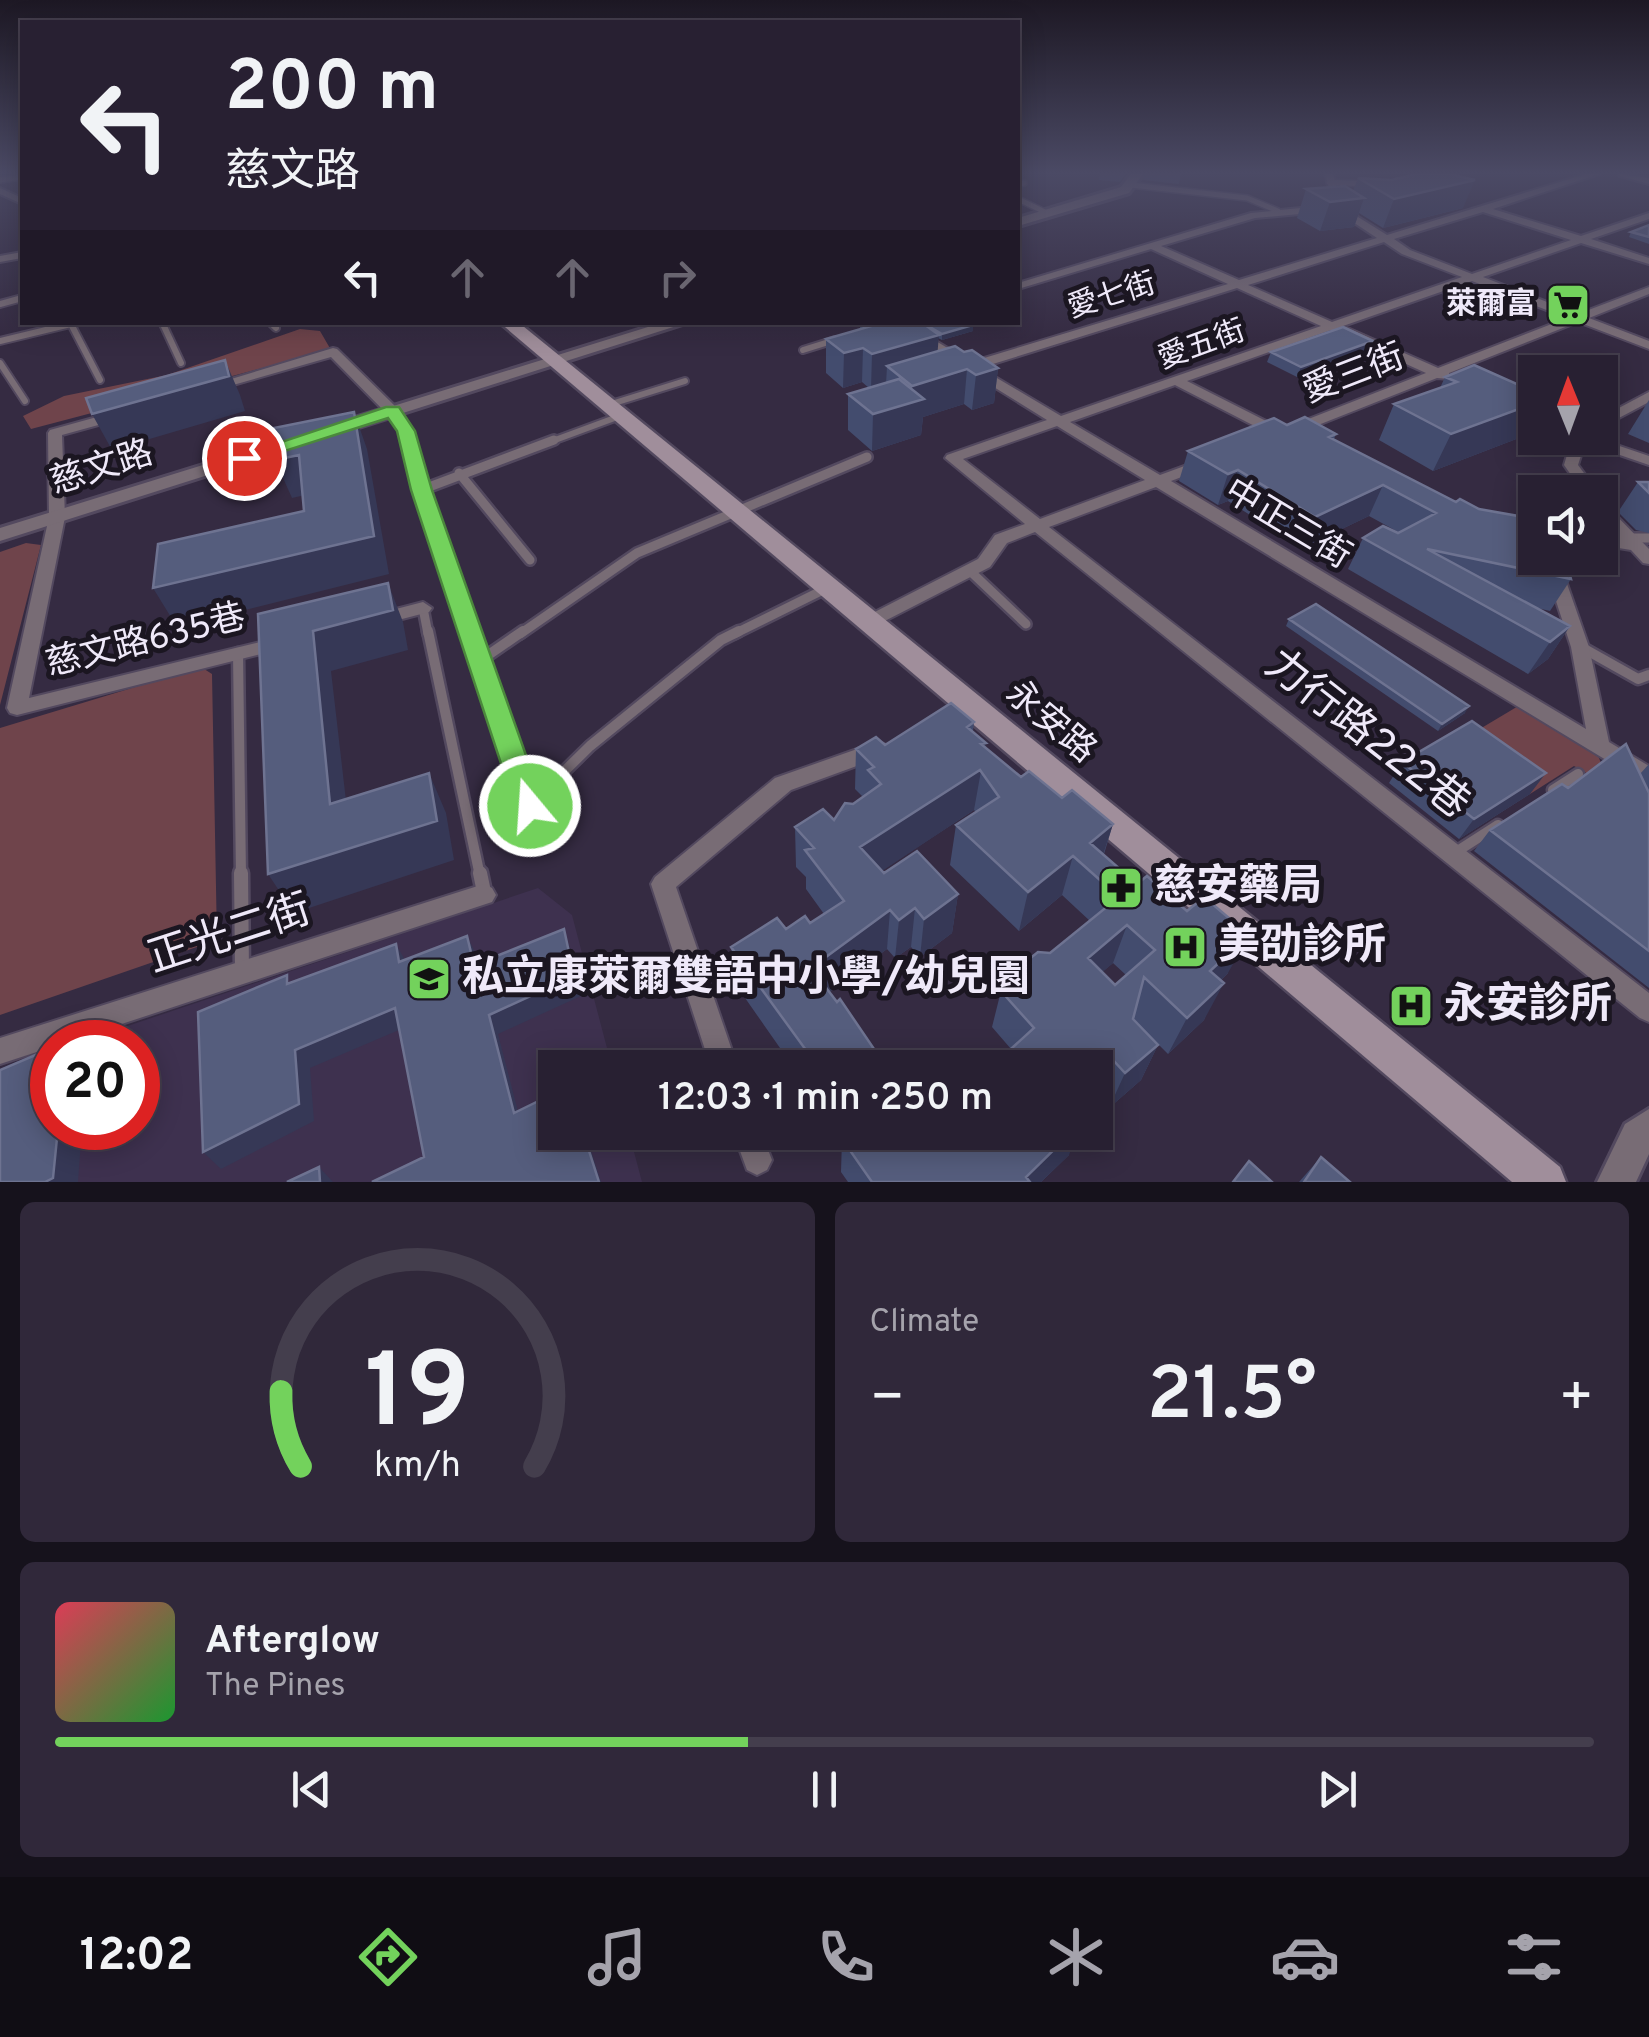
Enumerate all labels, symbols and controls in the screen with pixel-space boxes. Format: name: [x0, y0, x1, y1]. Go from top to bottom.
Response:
text: 200 m: [225, 46, 439, 135]
icon: left: [60, 60, 190, 190]
text: 慈文路: [225, 145, 360, 202]
icon: left: [335, 250, 390, 305]
icon: ahead: [440, 250, 495, 305]
icon: ahead: [545, 250, 600, 305]
icon: right: [650, 250, 705, 305]
street label: 愛七街: [1064, 266, 1160, 328]
supermarket icon: 萊爾富: [1545, 282, 1591, 328]
place label: 萊爾富: [1446, 287, 1536, 324]
street label: 愛五街: [1153, 313, 1251, 379]
street label: 愛三街: [1297, 336, 1411, 414]
north arrow: [1518, 355, 1618, 455]
map controls: [1518, 355, 1618, 575]
pin: [202, 416, 287, 501]
icon: arrive: [217, 431, 272, 486]
street label: 慈文路: [45, 432, 159, 506]
street label: 中正三街: [1216, 470, 1358, 580]
button: sound: [1518, 475, 1618, 575]
street label: 慈文路635巷: [42, 596, 250, 688]
street label: 力行路222巷: [1253, 640, 1479, 832]
street label: 永安路: [996, 672, 1104, 774]
position arrow: [478, 754, 582, 858]
place label: 慈安藥局: [1154, 862, 1322, 915]
pharmacy icon: 慈安藥局: [1098, 865, 1144, 911]
street label: 正光二街: [142, 885, 318, 987]
place label: 美劭診所: [1218, 921, 1386, 974]
hospital icon: 美劭診所: [1162, 924, 1208, 970]
place label: 私立康萊爾雙語中小學/幼兒園: [462, 953, 1030, 1006]
school or university icon: 私立康萊爾雙語中小學/幼兒園: [406, 956, 452, 1002]
place label: 永安診所: [1444, 980, 1612, 1033]
hospital icon: 永安診所: [1388, 983, 1434, 1029]
speed limit sign: 20: [30, 1020, 160, 1150]
text: 12:03 · 1 min · 250 m: [658, 1075, 993, 1124]
text: Climate: [870, 1303, 979, 1343]
text: 19: [364, 1332, 470, 1464]
text: 21.5°: [1147, 1351, 1317, 1446]
text: −: [870, 1365, 905, 1435]
text: +: [1559, 1365, 1594, 1435]
text: km/h: [374, 1444, 461, 1490]
text: Afterglow: [205, 1618, 380, 1667]
text: The Pines: [205, 1667, 346, 1707]
icon: previous: [284, 1762, 339, 1817]
icon: pause: [797, 1762, 852, 1817]
icon: next: [1310, 1762, 1365, 1817]
icon: directions: [353, 1922, 423, 1992]
icon: music: [582, 1922, 652, 1992]
icon: phone: [811, 1922, 881, 1992]
icon: climate: [1041, 1922, 1111, 1992]
icon: car: [1270, 1922, 1340, 1992]
icon: filters: [1499, 1922, 1569, 1992]
text: 12:02: [80, 1929, 193, 1986]

